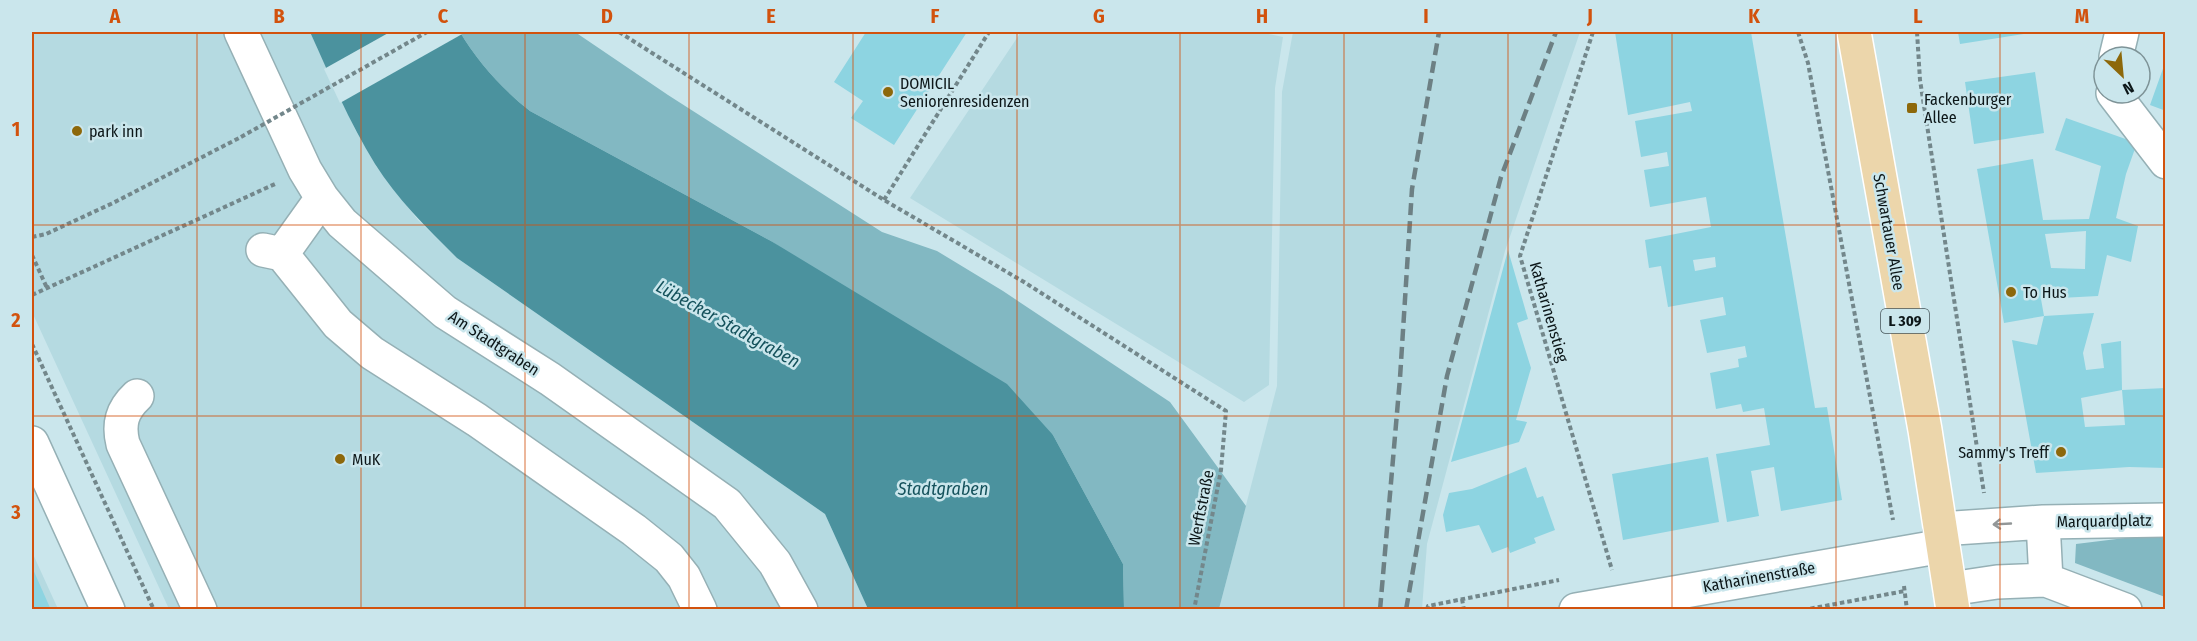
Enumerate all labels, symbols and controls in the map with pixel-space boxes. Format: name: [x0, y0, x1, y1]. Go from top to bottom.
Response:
text: A: [109, 4, 122, 28]
text: B: [273, 4, 285, 28]
text: C: [438, 4, 449, 28]
text: D: [601, 4, 613, 28]
text: E: [766, 4, 776, 28]
text: F: [931, 4, 940, 28]
text: G: [1093, 4, 1105, 28]
text: H: [1256, 4, 1268, 28]
text: I: [1423, 4, 1429, 28]
text: J: [1586, 4, 1593, 28]
text: K: [1748, 4, 1760, 28]
text: L: [1913, 4, 1923, 28]
text: M: [2075, 4, 2089, 28]
north arrow: [2092, 45, 2152, 105]
place label: DOMICIL Seniorenresidenzen: [900, 74, 1030, 111]
text: N: [2120, 77, 2137, 99]
marker: DOMICIL Seniorenresidenzen: [881, 85, 895, 99]
place label: Fackenburger Allee: [1924, 90, 2012, 127]
marker: Fackenburger Allee: [1905, 101, 1919, 115]
text: 1: [12, 117, 20, 141]
place label: park inn: [89, 122, 143, 141]
marker: park inn: [70, 124, 84, 138]
street label: Schwartauer Allee: [1869, 172, 1909, 292]
street label: Katharinenstieg: [1526, 260, 1573, 365]
water label: Lübecker Stadtgraben: [652, 275, 804, 373]
place label: To Hus: [2023, 283, 2067, 302]
marker: To Hus: [2004, 285, 2018, 299]
street label: Am Stadtgraben: [445, 307, 543, 379]
text: 2: [10, 308, 21, 332]
road number: L 309: [1881, 309, 1929, 333]
place label: Sammy's Treff: [1958, 443, 2050, 462]
marker: Sammy's Treff: [2054, 445, 2068, 459]
place label: MuK: [352, 450, 381, 469]
marker: MuK: [333, 452, 347, 466]
street label: Werftstraße: [1184, 468, 1218, 548]
water label: Stadtgraben: [897, 478, 988, 500]
text: 3: [10, 500, 21, 524]
street label: Marquardplatz: [2056, 511, 2152, 531]
one-way arrow: [1993, 518, 2013, 529]
street label: Katharinenstraße: [1701, 558, 1817, 596]

